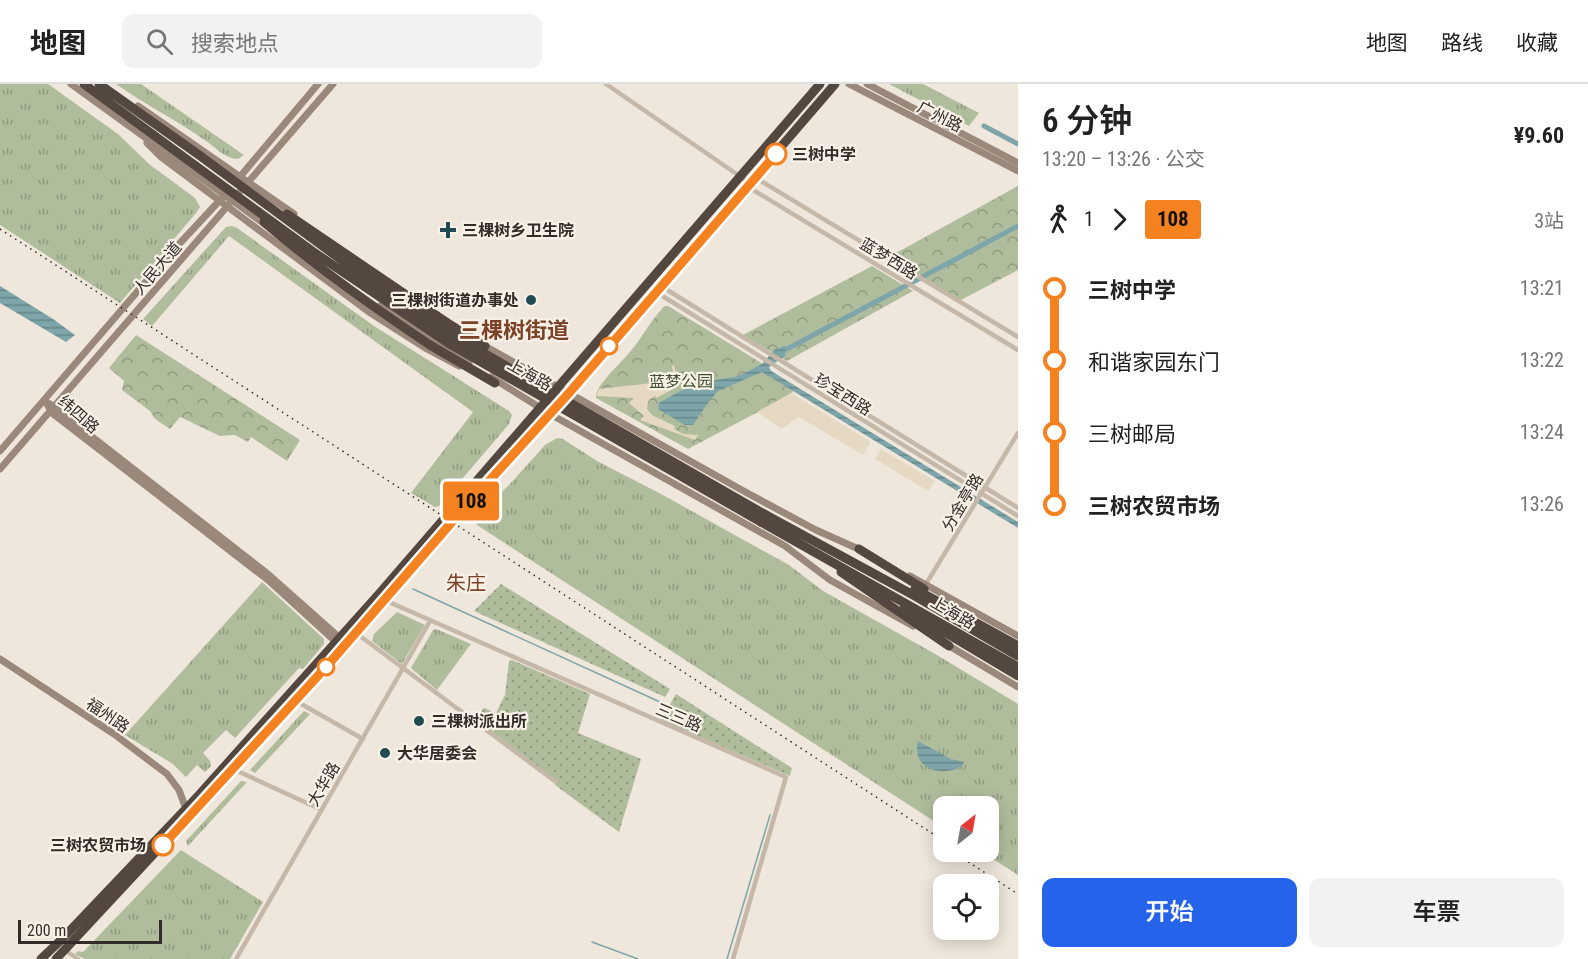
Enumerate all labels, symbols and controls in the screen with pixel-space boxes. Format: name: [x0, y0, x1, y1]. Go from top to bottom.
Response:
search box: [122, 14, 542, 68]
icon: search: [143, 25, 176, 58]
text: 地图: [30, 27, 86, 60]
text: 搜索地点: [191, 31, 279, 56]
text: 地图: [1366, 31, 1408, 55]
text: 路线: [1441, 31, 1483, 55]
text: 收藏: [1516, 31, 1558, 55]
street label: 广州路: [914, 97, 965, 136]
text: 6 分钟: [1042, 101, 1132, 140]
text: ¥9.60: [1514, 123, 1564, 148]
marker: 三树中学: [765, 143, 787, 165]
place label: 三树中学: [792, 145, 856, 164]
text: 13:20 – 13:26 · 公交: [1042, 147, 1205, 171]
icon: walk: [1042, 203, 1075, 236]
icon: forward: [1103, 203, 1136, 236]
text: 1: [1084, 207, 1094, 231]
text: 108: [1157, 207, 1189, 231]
text: 3站: [1534, 209, 1564, 233]
marker: 三棵树乡卫生院: [439, 221, 457, 239]
place label: 三棵树乡卫生院: [462, 221, 574, 240]
street label: 蓝梦西路: [856, 234, 921, 283]
street label: 人民大道: [129, 238, 186, 299]
text: 13:21: [1520, 276, 1564, 300]
text: 三树中学: [1088, 278, 1176, 303]
place label: 三棵树街道办事处: [391, 291, 519, 310]
marker: 三棵树街道办事处: [524, 293, 538, 307]
district label: 三棵树街道: [459, 318, 569, 343]
unlabelled marker: [600, 337, 618, 355]
text: 13:22: [1520, 348, 1564, 372]
text: 和谐家园东门: [1088, 350, 1220, 375]
street label: 上海路: [504, 354, 555, 394]
street label: 珍宝西路: [811, 369, 875, 419]
park label: 蓝梦公园: [649, 372, 713, 391]
street label: 纬四路: [54, 391, 103, 437]
text: 13:24: [1520, 420, 1564, 444]
text: 三树邮局: [1088, 422, 1176, 447]
street label: 分金亭路: [938, 470, 987, 535]
line badge: 108: [436, 482, 506, 520]
text: 108: [455, 489, 487, 513]
text: 13:26: [1520, 492, 1564, 516]
text: 三树农贸市场: [1088, 494, 1220, 519]
district label: 朱庄: [446, 571, 486, 595]
street label: 上海路: [927, 592, 978, 633]
unlabelled marker: [317, 658, 335, 676]
street label: 福州路: [83, 694, 133, 737]
street label: 三三路: [653, 699, 705, 736]
place label: 三棵树派出所: [431, 712, 527, 731]
marker: 三棵树派出所: [412, 714, 426, 728]
place label: 大华居委会: [397, 744, 477, 763]
marker: 大华居委会: [378, 746, 392, 760]
street label: 大华路: [303, 759, 344, 810]
north arrow: [933, 796, 999, 862]
map controls: [933, 796, 999, 940]
marker: 三树农贸市场: [152, 834, 174, 856]
place label: 三树农贸市场: [50, 836, 146, 855]
button: locate: [933, 874, 999, 940]
button: 开始: [1042, 878, 1297, 947]
button: 车票: [1309, 878, 1564, 947]
scale bar: [18, 917, 162, 944]
text: 200 m: [27, 921, 66, 940]

